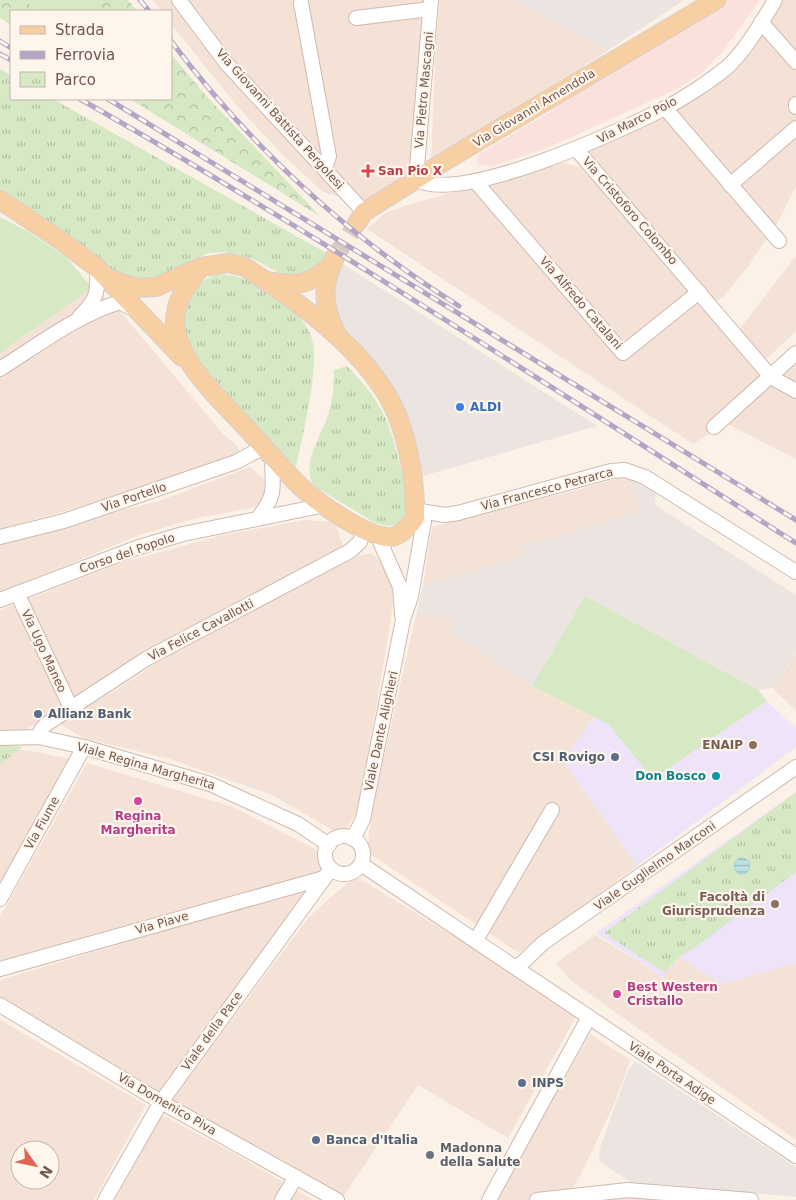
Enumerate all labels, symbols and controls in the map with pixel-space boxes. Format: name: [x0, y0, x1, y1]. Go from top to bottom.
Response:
legend: [10, 10, 172, 100]
text: Strada: [55, 21, 104, 39]
street label: Via Pietro Mascagni: [412, 31, 436, 149]
text: Ferrovia: [55, 46, 115, 64]
street label: Via Giovanni Battista Pergolesi: [213, 46, 347, 192]
street label: Via Giovanni Amendola: [470, 66, 598, 150]
text: Parco: [55, 71, 96, 89]
street label: Via Marco Polo: [595, 94, 679, 146]
street label: Via Cristoforo Colombo: [580, 154, 680, 268]
place label: San Pio X: [378, 164, 443, 178]
marker: San Pio X: [362, 165, 374, 177]
street label: Via Alfredo Catalani: [537, 254, 625, 352]
place label: ALDI: [470, 400, 501, 414]
marker: ALDI: [454, 401, 466, 413]
street label: Via Francesco Petrarca: [479, 465, 615, 513]
street label: Via Portello: [100, 479, 168, 515]
street label: Corso del Popolo: [77, 530, 177, 576]
street label: Via Felice Cavallotti: [146, 596, 256, 664]
street label: Via Ugo Maneo: [19, 607, 69, 695]
street label: Viale Dante Alighieri: [361, 670, 401, 792]
place label: Allianz Bank: [48, 707, 132, 721]
marker: Allianz Bank: [32, 708, 44, 720]
place label: ENAIP: [702, 738, 743, 752]
marker: ENAIP: [747, 739, 759, 751]
street label: Viale Regina Margherita: [75, 740, 217, 792]
place label: CSI Rovigo: [532, 750, 605, 764]
marker: CSI Rovigo: [609, 751, 621, 763]
place label: Don Bosco: [635, 769, 706, 783]
marker: Don Bosco: [710, 770, 722, 782]
street label: Via Fiume: [22, 794, 62, 852]
marker: Regina Margherita: [132, 795, 144, 807]
place label: Regina Margherita: [100, 809, 176, 837]
street label: Viale Guglielmo Marconi: [592, 819, 718, 913]
place label: Facoltà di Giurisprudenza: [662, 890, 765, 918]
marker: Facoltà di Giurisprudenza: [769, 898, 781, 910]
street label: Via Piave: [134, 909, 190, 937]
place label: Best Western Cristallo: [627, 980, 718, 1008]
marker: Best Western Cristallo: [611, 988, 623, 1000]
street label: Viale della Pace: [179, 989, 245, 1073]
street label: Viale Porta Adige: [626, 1039, 718, 1107]
street label: Via Domenico Piva: [115, 1070, 219, 1138]
place label: INPS: [532, 1076, 564, 1090]
marker: INPS: [516, 1077, 528, 1089]
place label: Banca d'Italia: [326, 1133, 418, 1147]
marker: Banca d'Italia: [310, 1134, 322, 1146]
north arrow: [10, 1140, 60, 1190]
place label: Madonna della Salute: [440, 1141, 521, 1169]
marker: Madonna della Salute: [424, 1149, 436, 1161]
text: N: [36, 1163, 56, 1181]

